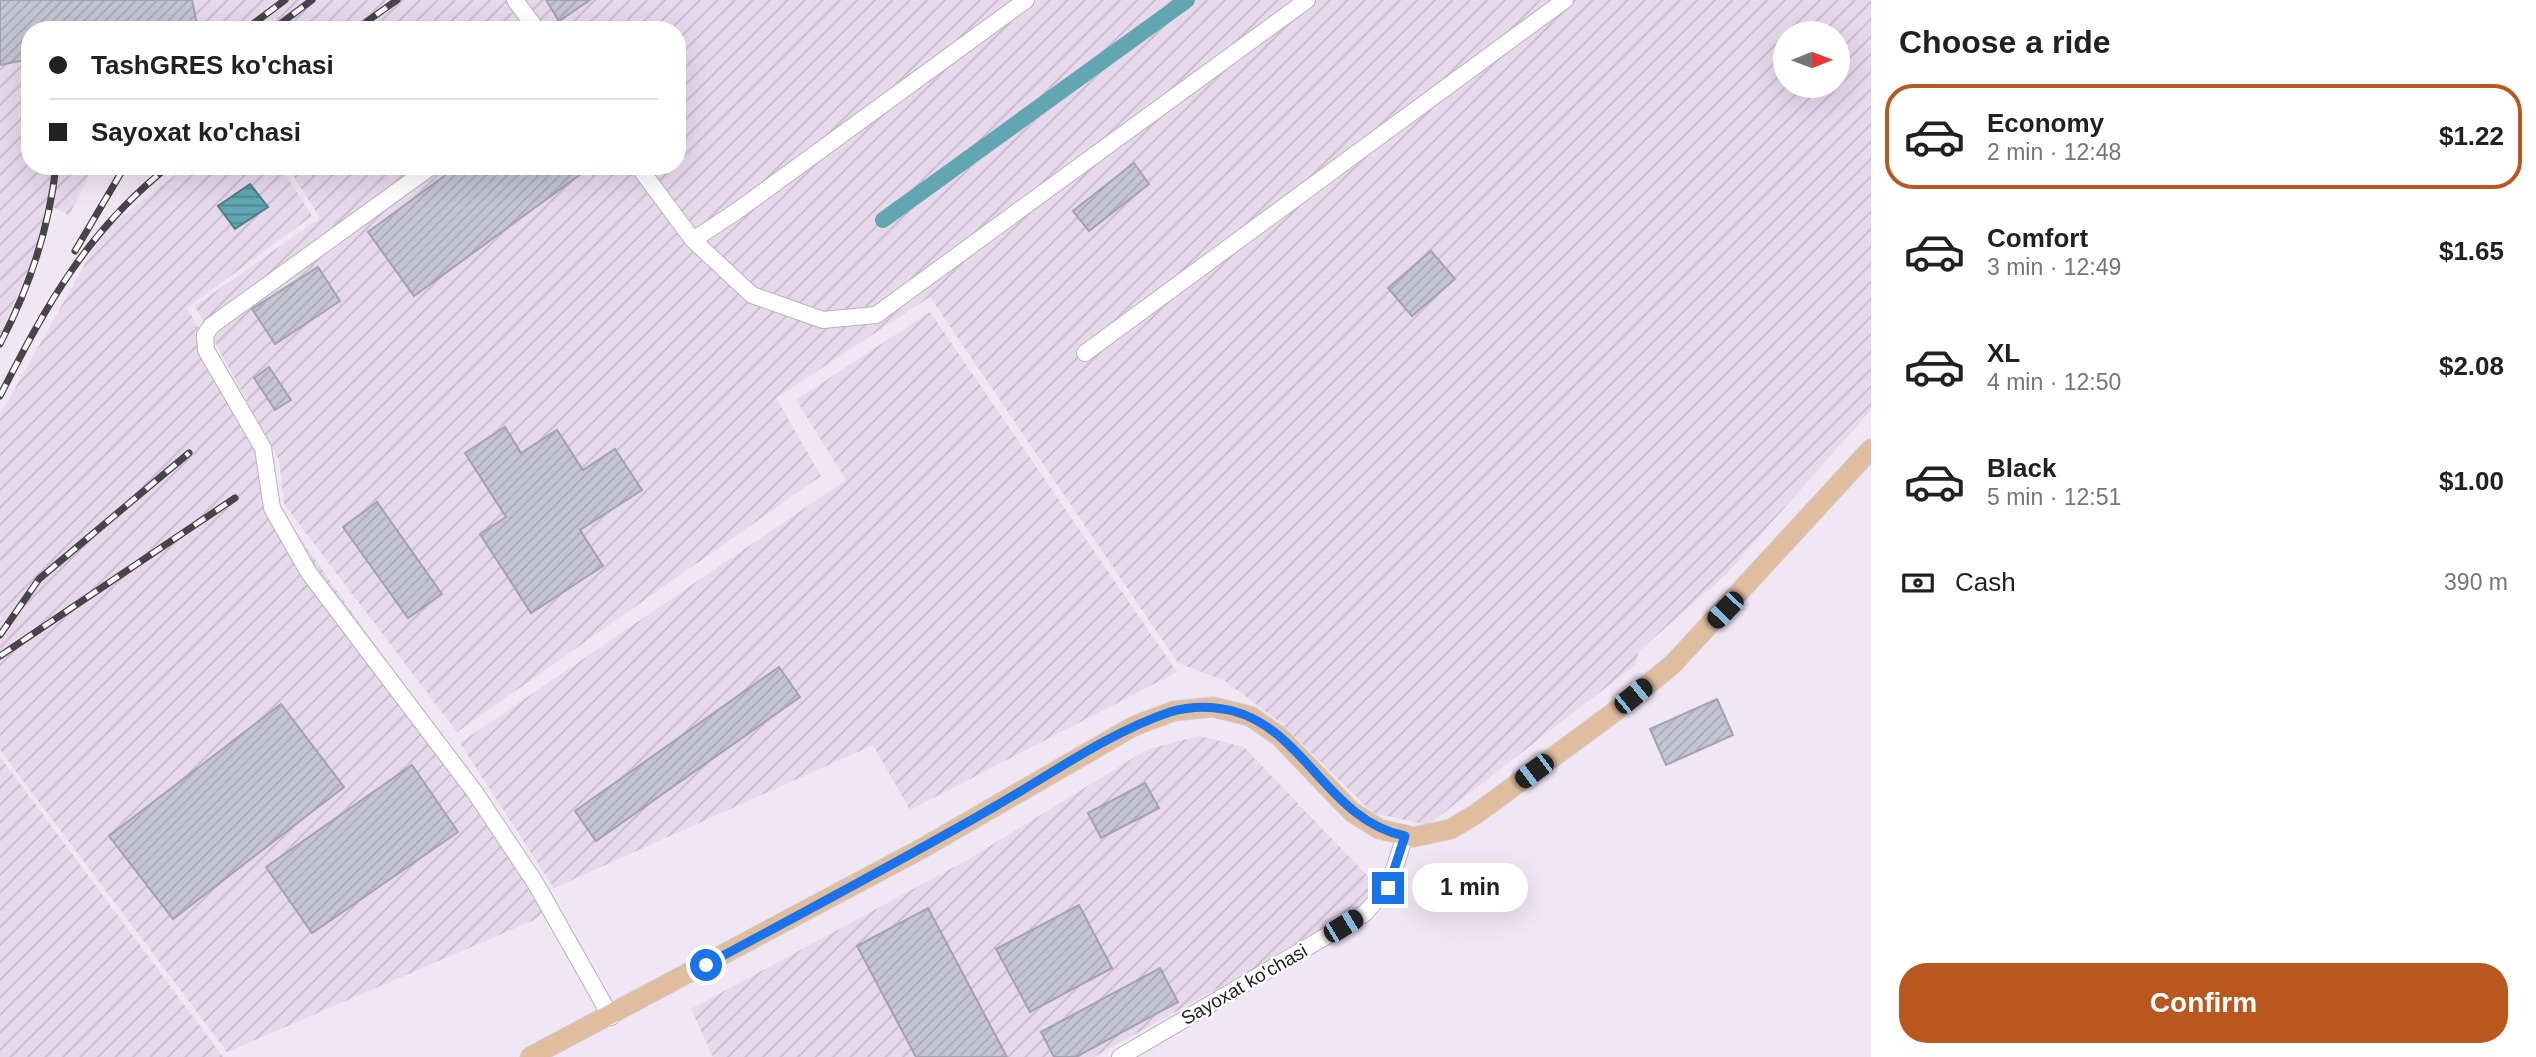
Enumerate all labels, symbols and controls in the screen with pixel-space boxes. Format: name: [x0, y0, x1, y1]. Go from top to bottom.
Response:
north arrow: [1773, 21, 1850, 98]
map controls: [1773, 21, 1850, 98]
text: Choose a ride: [1899, 24, 2111, 60]
text: TashGRES ko'chasi: [91, 50, 334, 80]
icon: car: [1903, 105, 1966, 168]
text: Economy: [1987, 108, 2104, 138]
text: Sayoxat ko'chasi: [91, 117, 301, 147]
text: $1.22: [2439, 121, 2504, 151]
text: 2 min · 12:48: [1987, 139, 2121, 165]
icon: car: [1903, 220, 1966, 283]
text: Comfort: [1987, 223, 2088, 253]
text: $1.65: [2439, 236, 2504, 266]
text: 3 min · 12:49: [1987, 254, 2121, 280]
icon: car: [1903, 335, 1966, 398]
text: XL: [1987, 338, 2020, 368]
text: $2.08: [2439, 351, 2504, 381]
text: 4 min · 12:50: [1987, 369, 2121, 395]
icon: car: [1903, 450, 1966, 513]
text: Black: [1987, 453, 2056, 483]
text: $1.00: [2439, 466, 2504, 496]
text: 5 min · 12:51: [1987, 484, 2121, 510]
icon: cash: [1899, 564, 1937, 602]
text: Cash: [1955, 567, 2016, 597]
text: 390 m: [2444, 569, 2508, 595]
car: [1703, 588, 1748, 632]
car: [1611, 675, 1656, 717]
car: [1511, 750, 1558, 792]
callout: 1 min: [1412, 864, 1528, 912]
route end: [1372, 872, 1404, 904]
text: 1 min: [1440, 874, 1500, 900]
car: [1320, 906, 1367, 946]
street label: Sayoxat ko'chasi: [1178, 940, 1311, 1029]
route start: [690, 949, 722, 981]
button: Confirm: [1899, 963, 2508, 1043]

